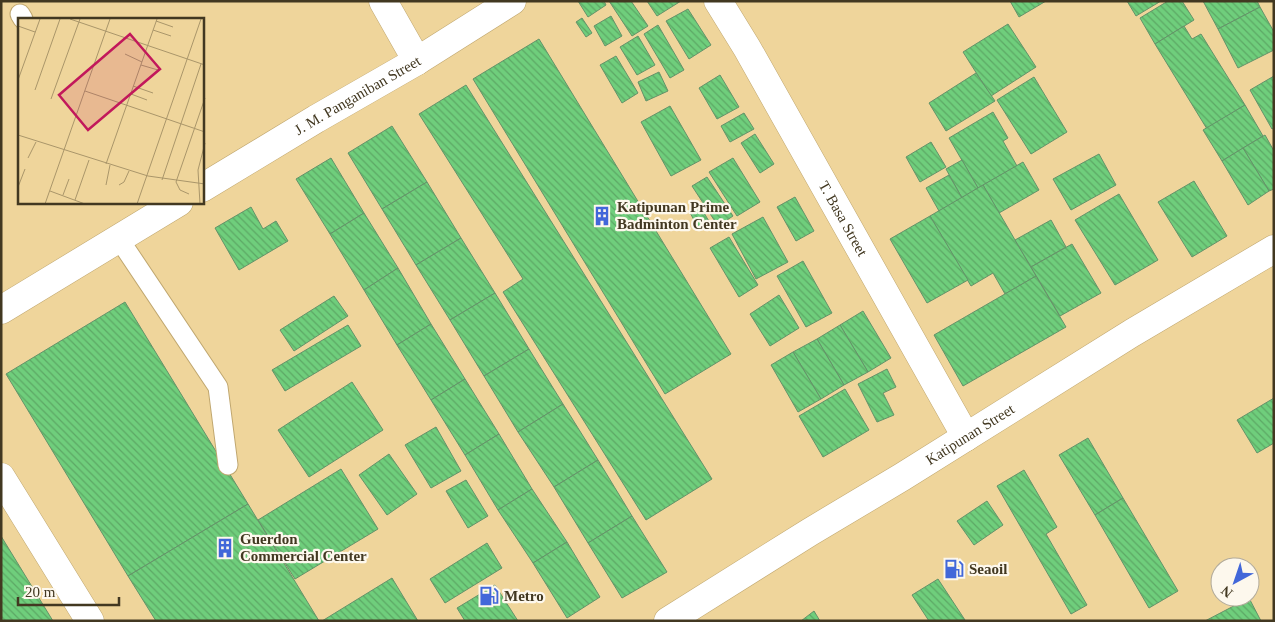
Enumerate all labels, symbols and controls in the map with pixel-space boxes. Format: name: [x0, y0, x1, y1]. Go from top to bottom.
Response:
inset map: [18, 18, 204, 204]
street label: J. M. Panganiban Street: [292, 52, 424, 138]
street label: T. Basa Street: [816, 178, 871, 260]
place label: Katipunan Prime Badminton Center: [617, 199, 737, 232]
building icon: Katipunan Prime Badminton Center: [591, 205, 613, 227]
street label: Katipunan Street: [923, 400, 1018, 468]
place label: Guerdon Commercial Center: [240, 531, 367, 564]
building icon: Guerdon Commercial Center: [214, 537, 236, 559]
north arrow: [1210, 557, 1260, 607]
fuel station icon: Seaoil: [943, 558, 965, 580]
place label: Seaoil: [969, 561, 1007, 577]
scale bar: [18, 574, 119, 606]
text: N: [1218, 583, 1236, 601]
text: 20 m: [25, 584, 56, 600]
fuel station icon: Metro: [478, 585, 500, 607]
place label: Metro: [504, 588, 544, 604]

